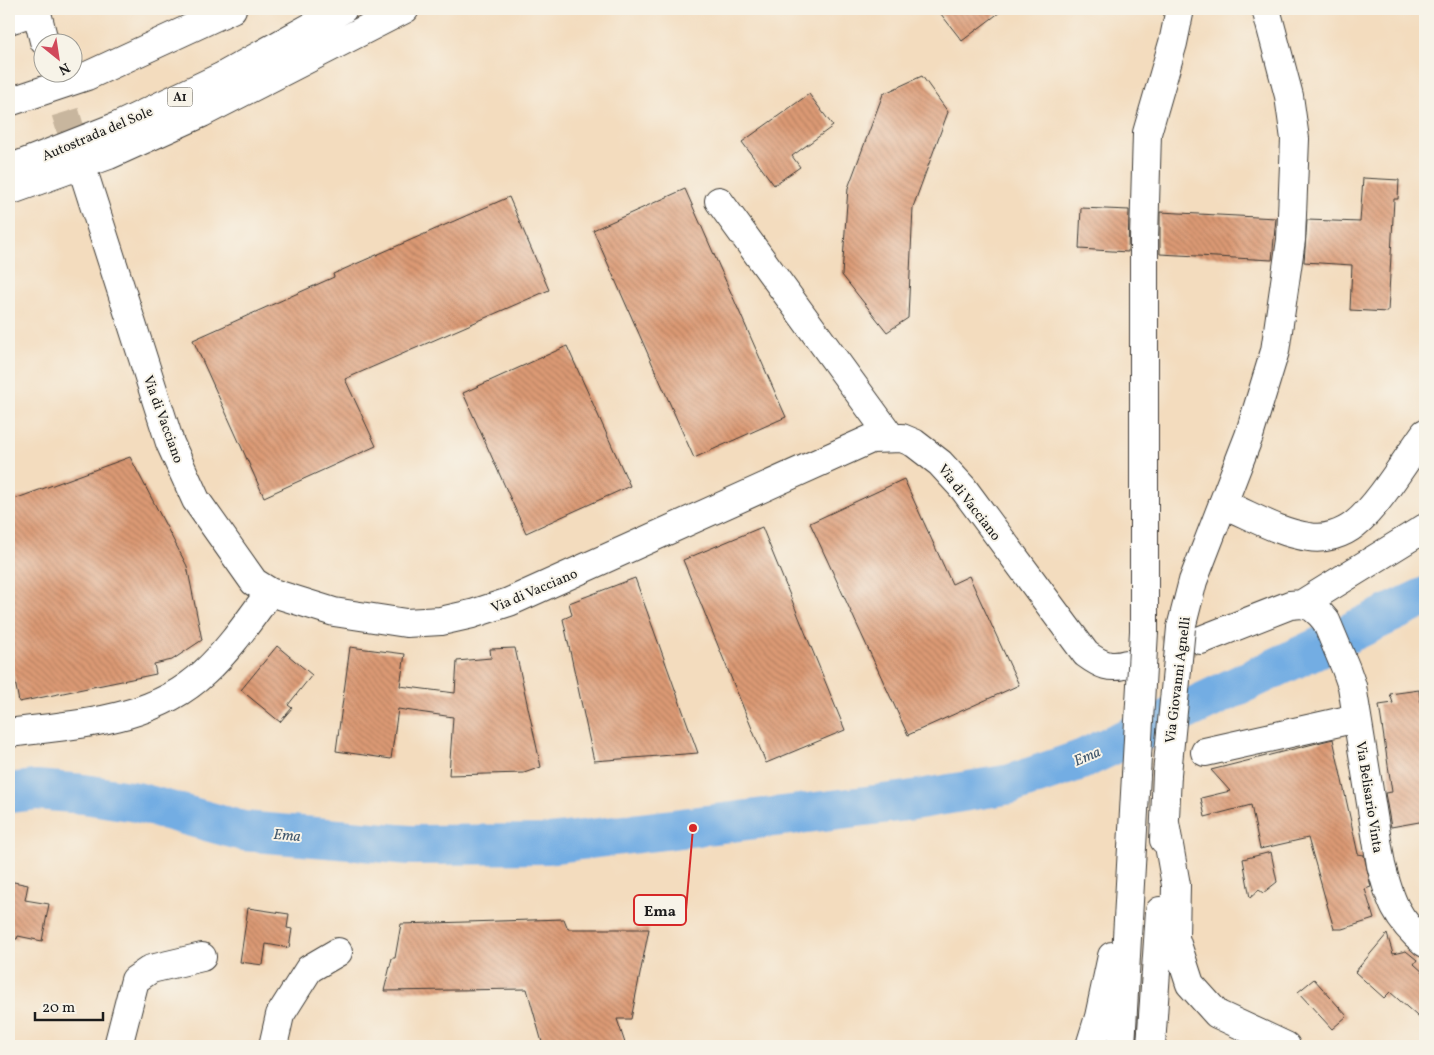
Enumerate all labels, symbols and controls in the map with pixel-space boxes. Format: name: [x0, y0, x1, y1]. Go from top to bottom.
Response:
north arrow: [32, 32, 82, 82]
text: N: [55, 57, 73, 79]
road number: A1: [168, 88, 192, 106]
street label: Autostrada del Sole: [39, 102, 156, 166]
street label: Via di Vacciano: [138, 373, 187, 466]
street label: Via di Vacciano: [933, 461, 1005, 545]
street label: Via di Vacciano: [488, 565, 581, 618]
street label: Via Giovanni Agnelli: [1161, 616, 1196, 745]
street label: Via Belisario Vinta: [1350, 740, 1387, 854]
water label: Ema: [1071, 742, 1104, 772]
water label: Ema: [272, 825, 301, 848]
callout: Ema: [634, 895, 686, 925]
text: Ema: [644, 902, 676, 923]
scale bar: [35, 990, 102, 1022]
text: 20 m: [42, 998, 75, 1019]

